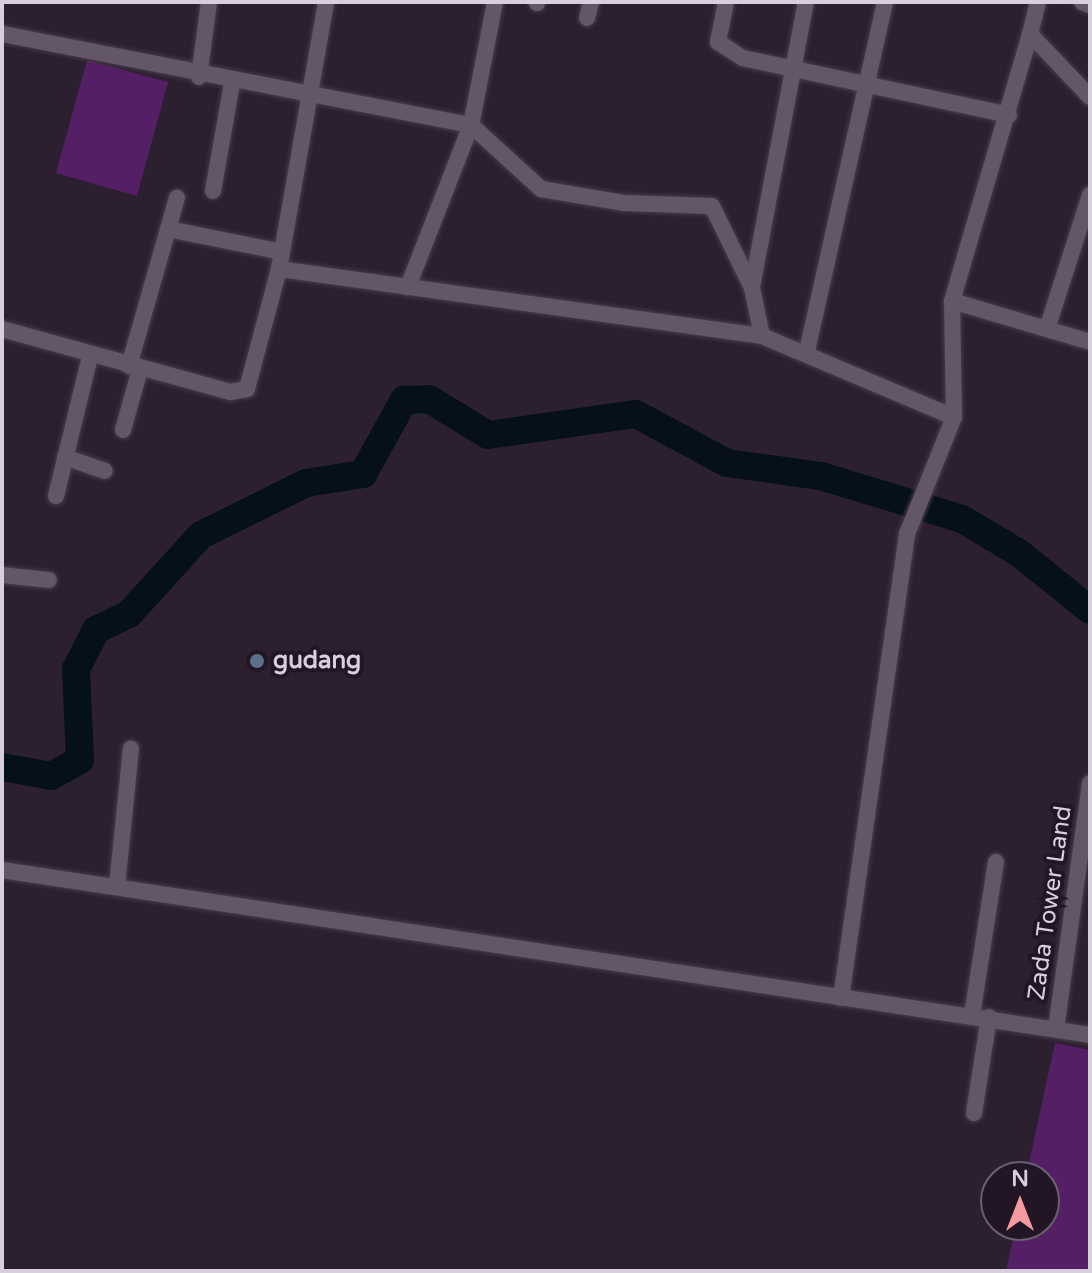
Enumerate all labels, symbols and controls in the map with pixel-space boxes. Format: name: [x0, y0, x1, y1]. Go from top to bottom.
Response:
place label: gudang: [273, 647, 361, 675]
marker: gudang: [248, 652, 266, 670]
street label: Zada Tower Land: [1022, 804, 1078, 1002]
north arrow: [980, 1161, 1060, 1241]
text: N: [1011, 1166, 1029, 1192]

